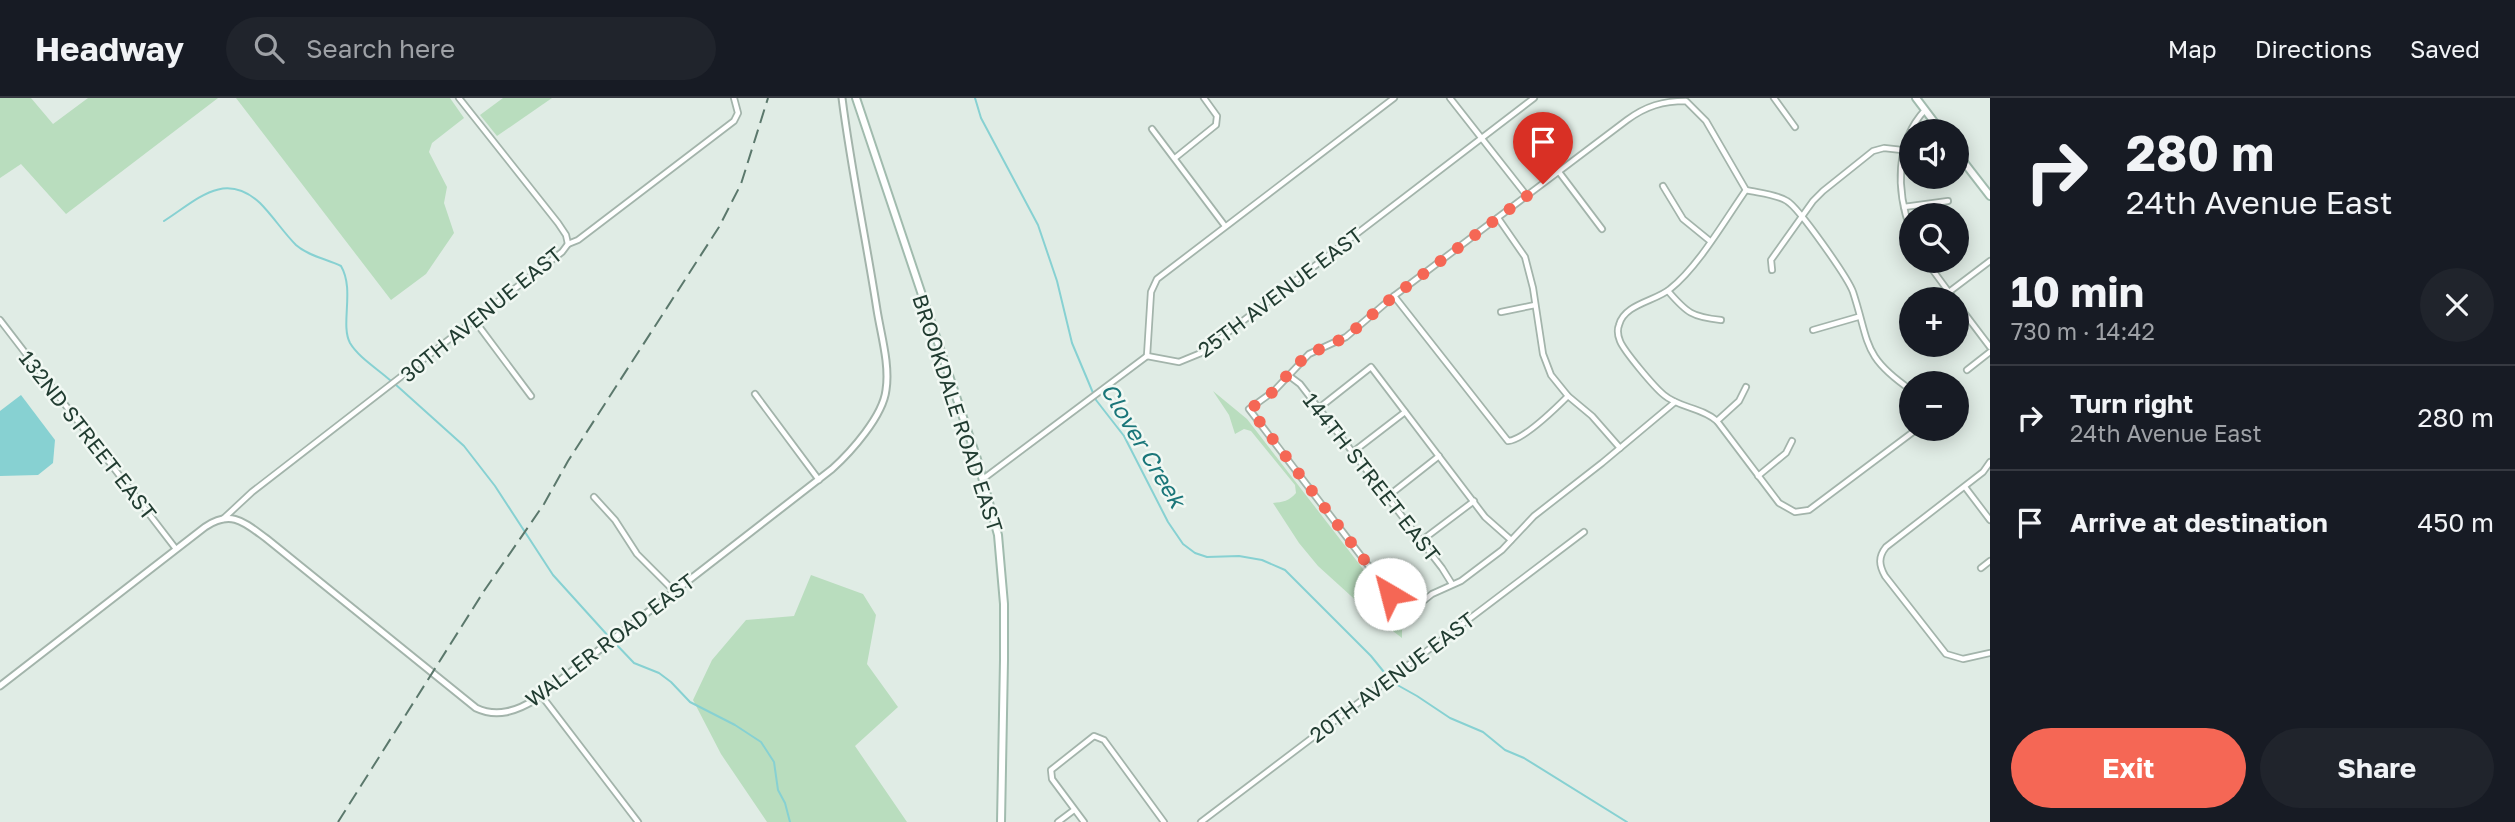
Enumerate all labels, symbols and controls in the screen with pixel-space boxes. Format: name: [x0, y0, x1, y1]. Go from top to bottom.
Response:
search box: [226, 17, 716, 80]
text: Headway: [35, 29, 184, 68]
icon: search: [250, 29, 288, 67]
text: Search here: [306, 33, 455, 64]
text: Map: [2168, 34, 2217, 63]
text: Directions: [2255, 34, 2372, 63]
text: Saved: [2410, 34, 2480, 63]
pin: [1513, 112, 1573, 184]
map controls: [1899, 119, 1969, 441]
button: sound: [1899, 119, 1969, 189]
icon: arrive: [1524, 123, 1562, 161]
text: 280 m: [2126, 123, 2274, 182]
icon: right: [2011, 126, 2102, 217]
text: 24th Avenue East: [2126, 183, 2393, 221]
button: search: [1899, 203, 1969, 273]
street label: 25TH AVENUE EAST: [1192, 221, 1368, 363]
street label: 30TH AVENUE EAST: [395, 241, 567, 387]
text: 10 min: [2011, 266, 2144, 316]
button: close: [2420, 268, 2494, 342]
button: +: [1899, 287, 1969, 357]
street label: BROOKDALE ROAD EAST: [907, 291, 1009, 535]
text: 730 m · 14:42: [2011, 317, 2155, 345]
street label: 132ND STREET EAST: [14, 345, 162, 525]
button: −: [1899, 371, 1969, 441]
water label: Clover Creek: [1096, 378, 1193, 514]
street label: 144TH STREET EAST: [1298, 387, 1446, 567]
text: Turn right: [2070, 388, 2193, 419]
icon: right: [2011, 399, 2049, 437]
text: 280 m: [2417, 402, 2494, 433]
text: 24th Avenue East: [2070, 419, 2262, 447]
icon: arrive: [2011, 504, 2049, 542]
text: Arrive at destination: [2070, 507, 2328, 538]
text: 450 m: [2417, 507, 2494, 538]
position arrow: [1353, 557, 1427, 631]
street label: WALLER ROAD EAST: [520, 568, 700, 712]
street label: 20TH AVENUE EAST: [1304, 606, 1480, 748]
button: Exit: [2011, 728, 2246, 808]
button: Share: [2260, 728, 2494, 808]

